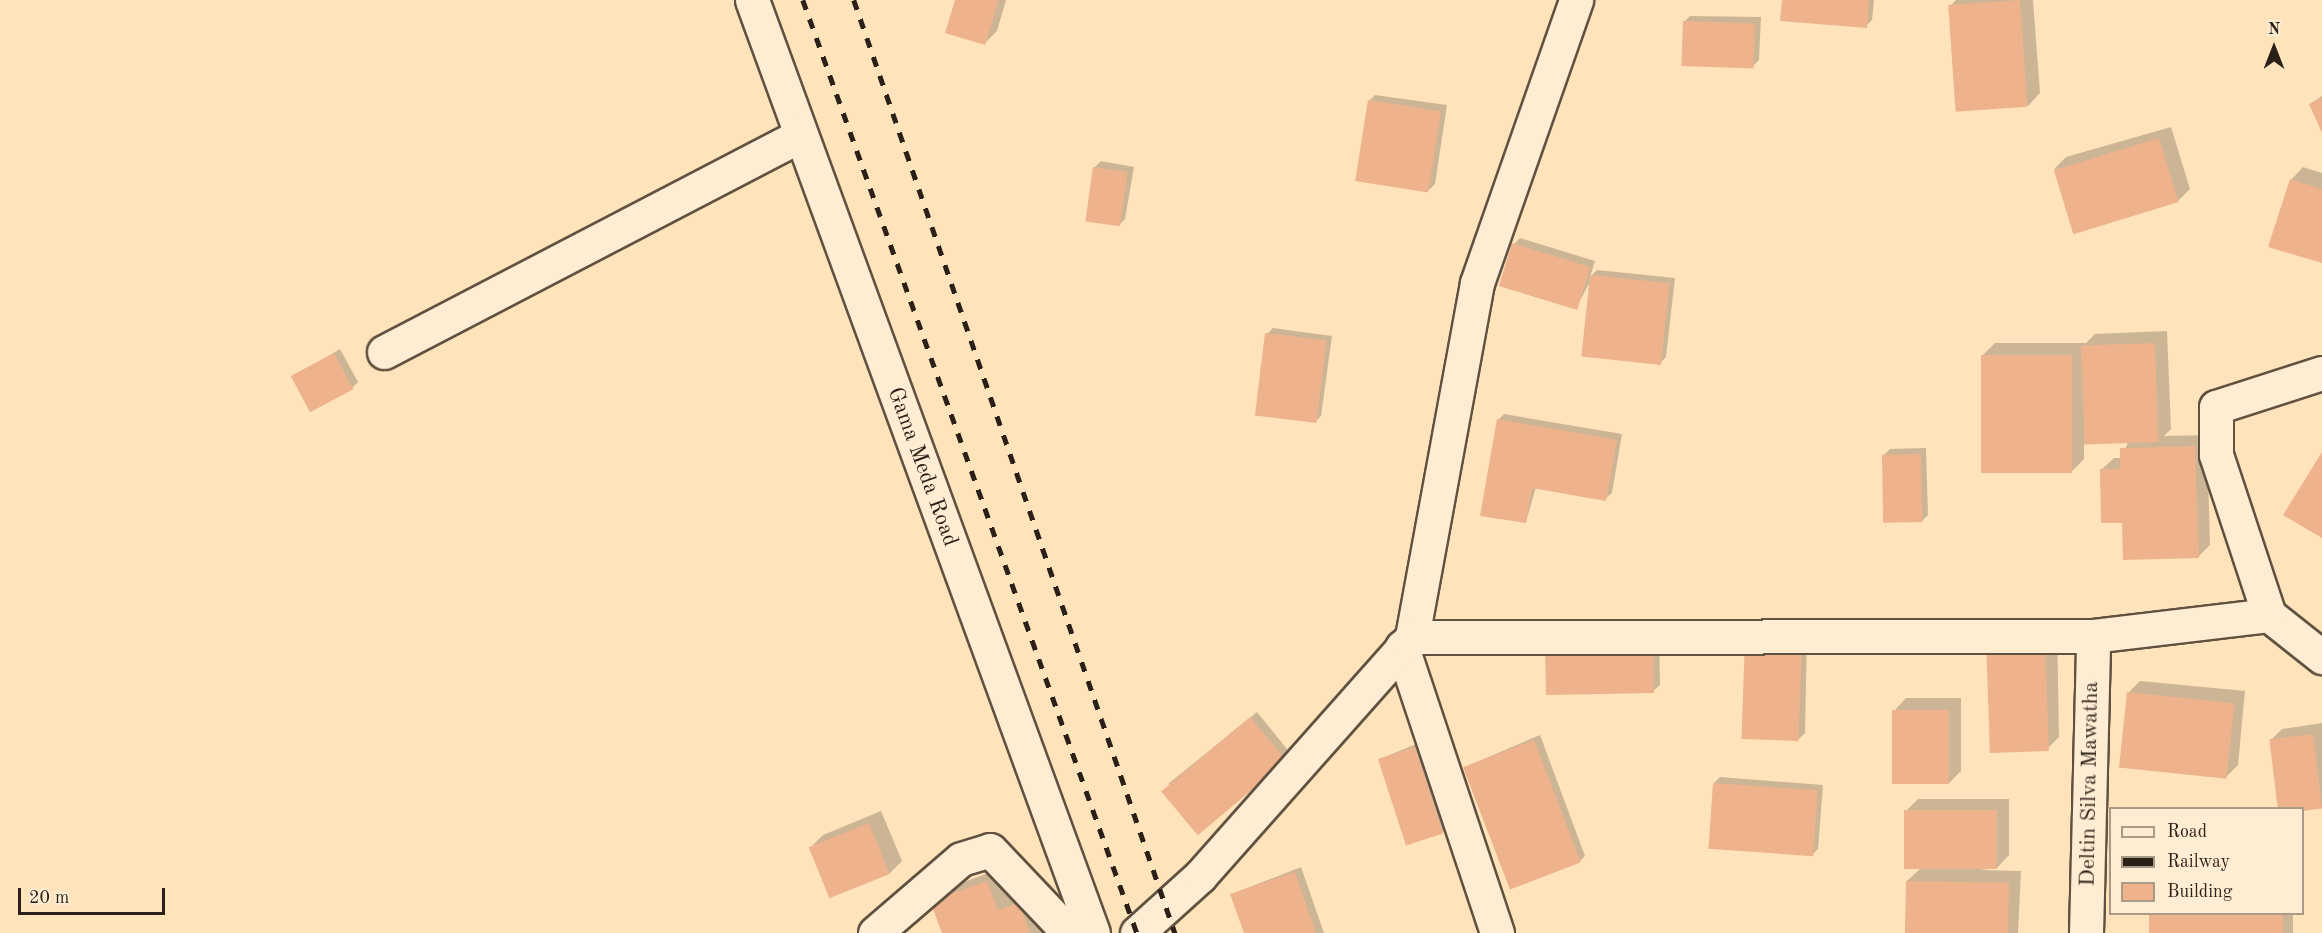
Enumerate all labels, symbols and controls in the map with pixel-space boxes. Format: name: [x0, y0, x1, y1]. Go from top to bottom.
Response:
north arrow: [2244, 18, 2304, 78]
text: N: [2268, 22, 2280, 38]
street label: Gama Meda Road: [881, 384, 963, 550]
street label: Deltin Silva Mawatha: [2075, 681, 2105, 887]
legend: [2109, 807, 2304, 915]
text: Road: [2167, 823, 2207, 841]
text: Railway: [2167, 853, 2230, 871]
scale bar: [21, 876, 168, 914]
text: Building: [2167, 883, 2232, 901]
text: 20 m: [29, 889, 69, 907]

